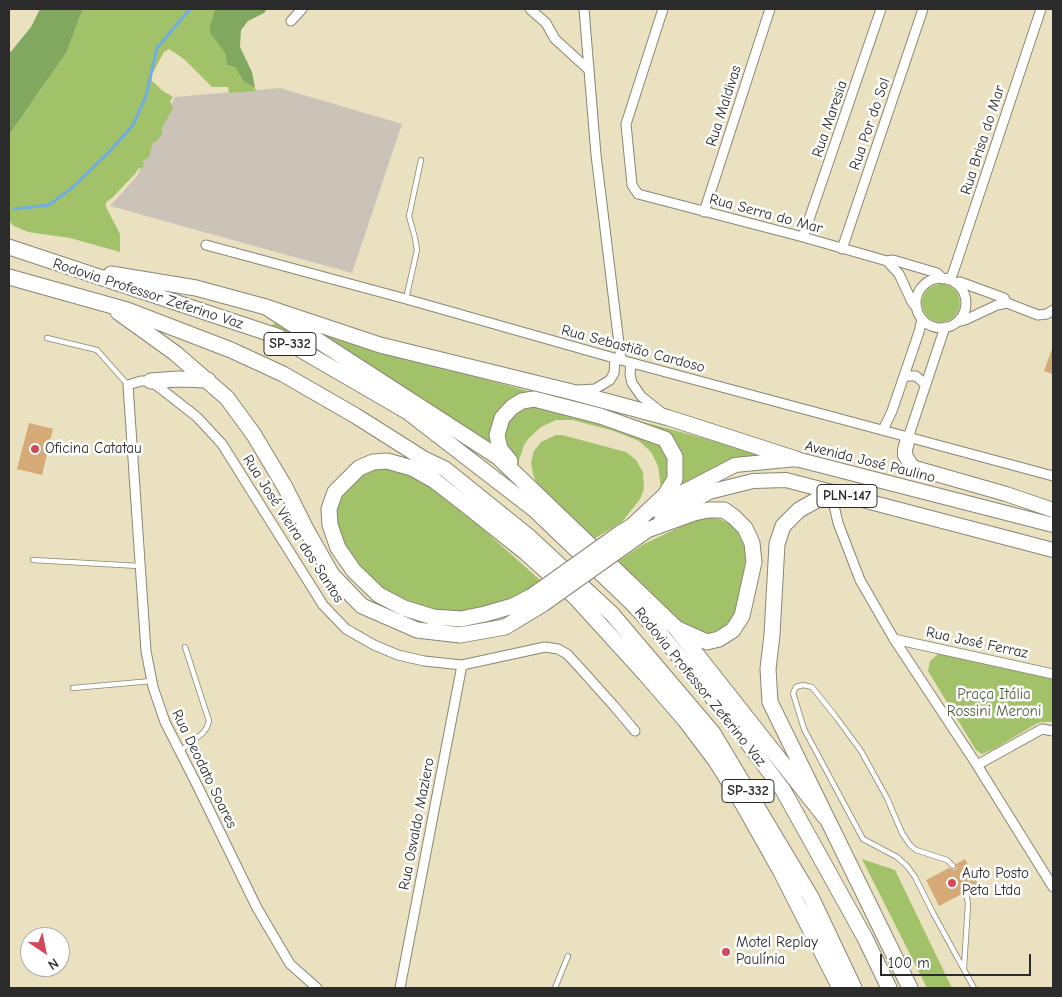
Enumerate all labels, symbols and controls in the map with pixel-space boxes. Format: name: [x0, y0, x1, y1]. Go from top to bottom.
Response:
street label: Rua Maldivas: [702, 63, 746, 149]
street label: Rua Por do Sol: [846, 75, 894, 173]
street label: Rua Maresia: [808, 78, 852, 160]
street label: Rua Brisa do Mar: [957, 83, 1009, 197]
street label: Rua Serra do Mar: [707, 190, 825, 238]
street label: Rodovia Professor Zeferino Vaz: [50, 255, 246, 333]
street label: Rua Sebastião Cardoso: [559, 321, 707, 377]
road number: SP-332: [264, 332, 316, 356]
street label: Avenida José Paulino: [803, 437, 937, 487]
place label: Oficina Catatau: [45, 440, 142, 458]
marker: Oficina Catatau: [29, 443, 41, 455]
street label: Rua José Vieira dos Santos: [238, 452, 348, 606]
road number: PLN-147: [817, 484, 877, 508]
street label: Rodovia Professor Zeferino Vaz: [630, 604, 770, 770]
street label: Rua José Ferraz: [924, 623, 1030, 663]
park label: Praça Itália Rossini Meroni: [947, 686, 1041, 721]
street label: Rua Deodato Soares: [167, 707, 241, 831]
street label: Rua Osvaldo Maziero: [395, 756, 439, 892]
road number: SP-332: [722, 779, 774, 802]
place label: Auto Posto Peta Ltda: [962, 865, 1029, 900]
marker: Auto Posto Peta Ltda: [946, 877, 958, 889]
north arrow: [20, 927, 70, 977]
place label: Motel Replay Paulínia: [736, 934, 818, 969]
scale bar: [882, 944, 1033, 976]
marker: Motel Replay Paulínia: [720, 946, 732, 958]
text: N: [45, 954, 62, 974]
text: 100 m: [888, 954, 930, 972]

